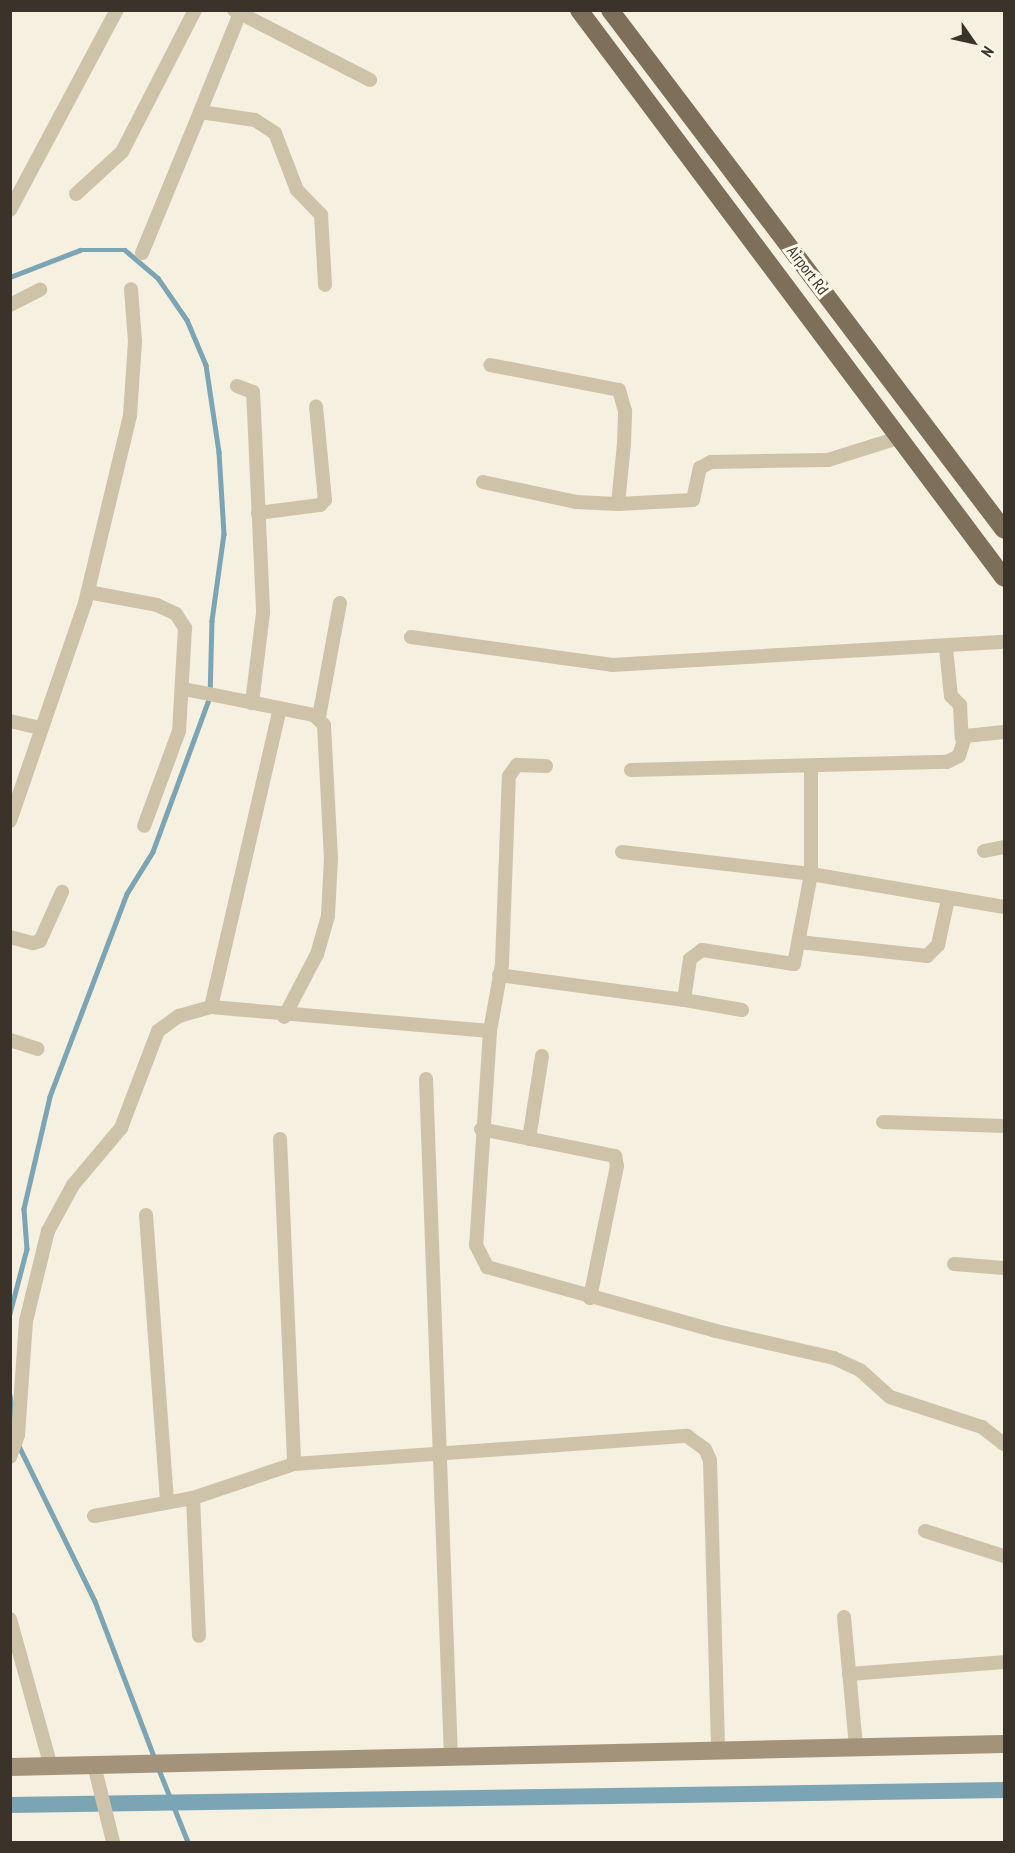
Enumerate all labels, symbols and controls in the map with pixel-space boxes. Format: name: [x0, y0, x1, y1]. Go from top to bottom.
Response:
north arrow: [943, 12, 1003, 72]
text: N: [977, 43, 999, 61]
street label: Airport Rd: [783, 242, 833, 298]

